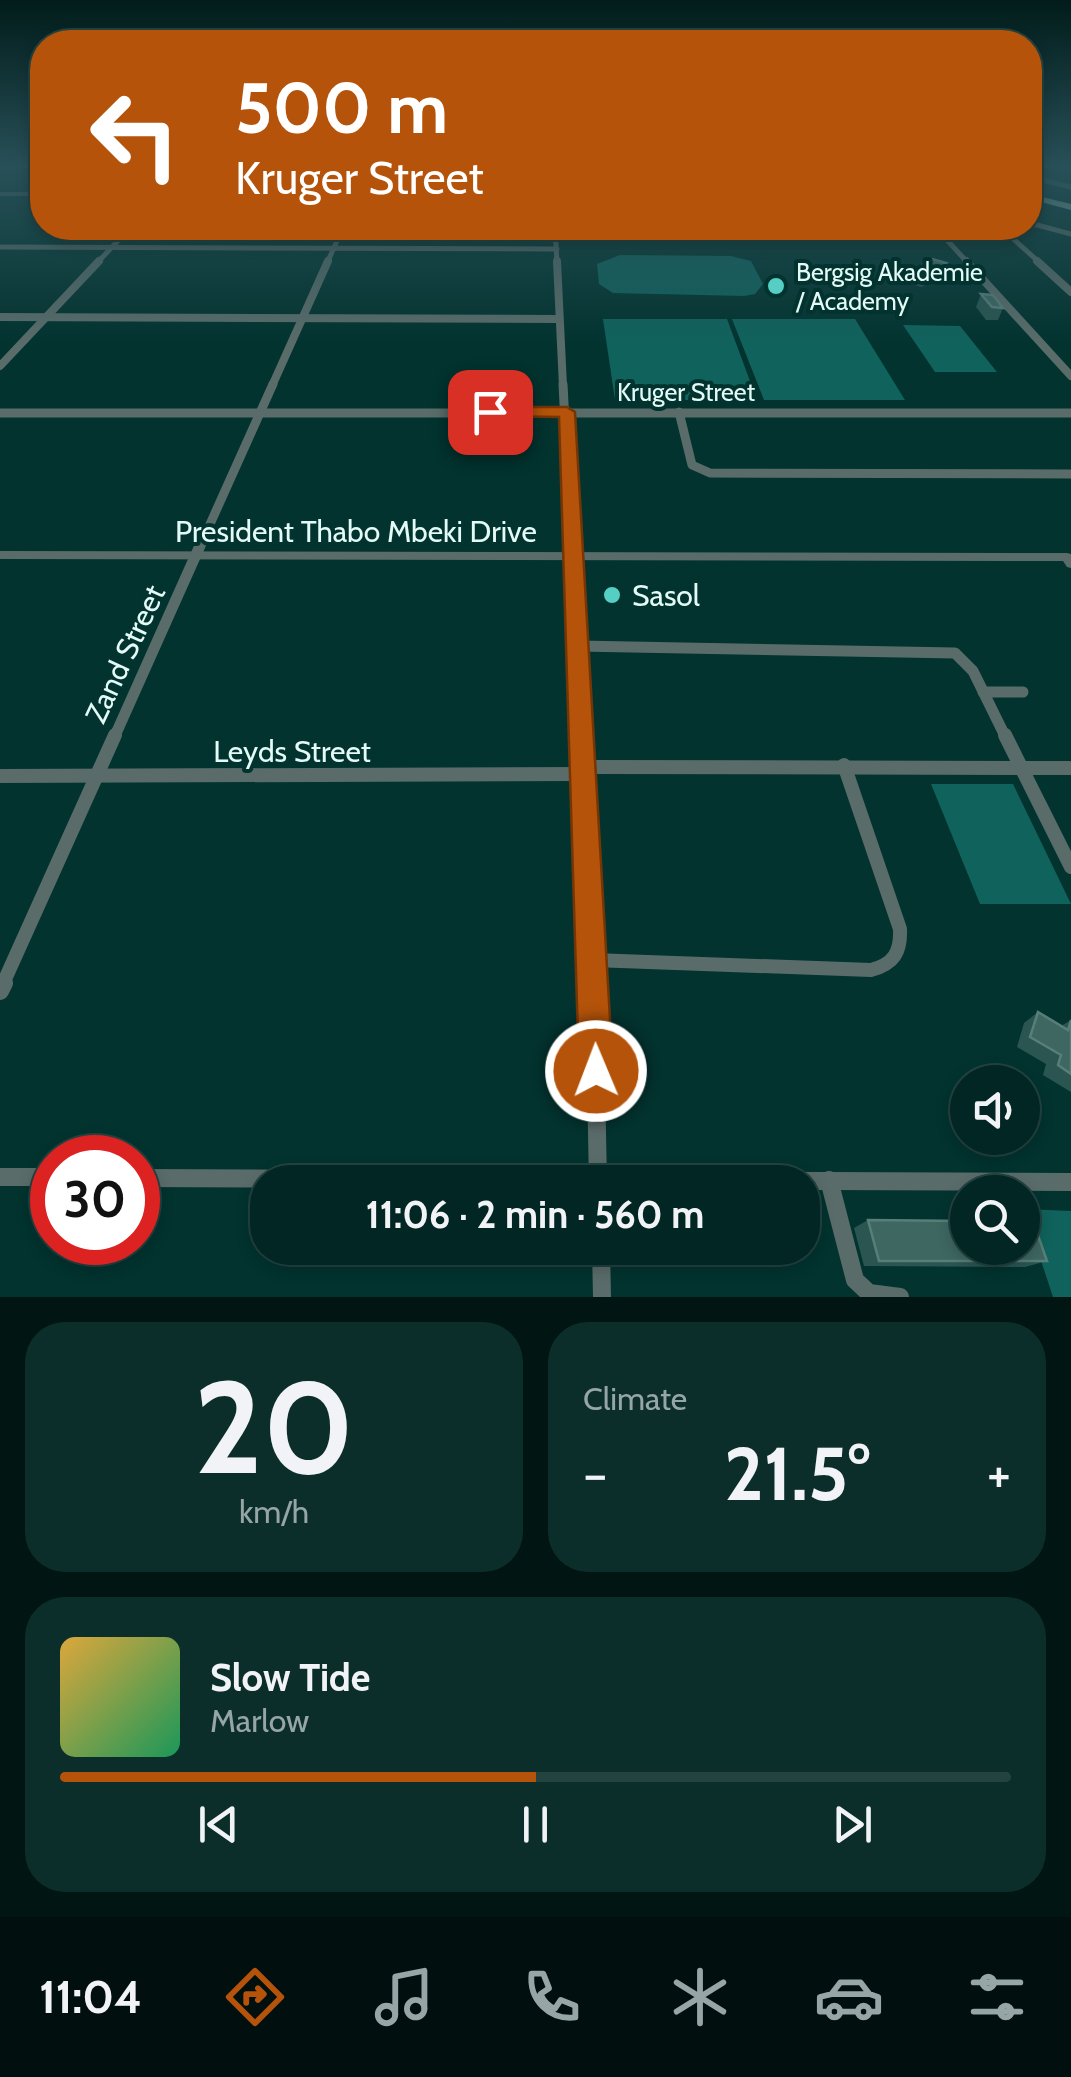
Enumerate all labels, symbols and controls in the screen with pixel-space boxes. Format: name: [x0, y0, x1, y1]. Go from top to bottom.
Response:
text: 500 m: [235, 65, 448, 151]
icon: left: [70, 70, 200, 200]
text: Kruger Street: [235, 151, 484, 205]
place label: Bergsig Akademie / Academy: [795, 257, 983, 316]
marker: Bergsig Akademie / Academy: [765, 275, 787, 297]
pin: [448, 370, 533, 455]
street label: Kruger Street: [617, 377, 756, 407]
icon: arrive: [463, 385, 518, 440]
street label: President Thabo Mbeki Drive: [175, 513, 537, 550]
place label: Sasol: [632, 577, 700, 614]
street label: Zand Street: [77, 579, 173, 729]
marker: Sasol: [601, 584, 623, 606]
street label: Leyds Street: [213, 733, 371, 770]
position arrow: [544, 1019, 648, 1123]
map controls: [950, 1065, 1040, 1265]
button: sound: [950, 1065, 1040, 1155]
speed limit sign: 30: [30, 1135, 160, 1265]
button: search: [950, 1175, 1040, 1265]
text: 11:06 · 2 min · 560 m: [366, 1191, 704, 1238]
text: 20: [194, 1348, 354, 1506]
text: Climate: [583, 1379, 687, 1418]
text: 21.5°: [724, 1428, 870, 1519]
text: −: [583, 1440, 607, 1507]
text: +: [987, 1440, 1011, 1507]
text: km/h: [239, 1492, 309, 1531]
text: Slow Tide: [210, 1654, 370, 1701]
text: Marlow: [210, 1701, 309, 1740]
icon: previous: [191, 1797, 246, 1852]
icon: pause: [508, 1797, 563, 1852]
icon: next: [825, 1797, 880, 1852]
icon: directions: [220, 1962, 290, 2032]
icon: music: [369, 1962, 439, 2032]
icon: phone: [517, 1962, 587, 2032]
icon: climate: [665, 1962, 735, 2032]
icon: car: [814, 1962, 884, 2032]
icon: filters: [962, 1962, 1032, 2032]
text: 11:04: [39, 1970, 142, 2024]

